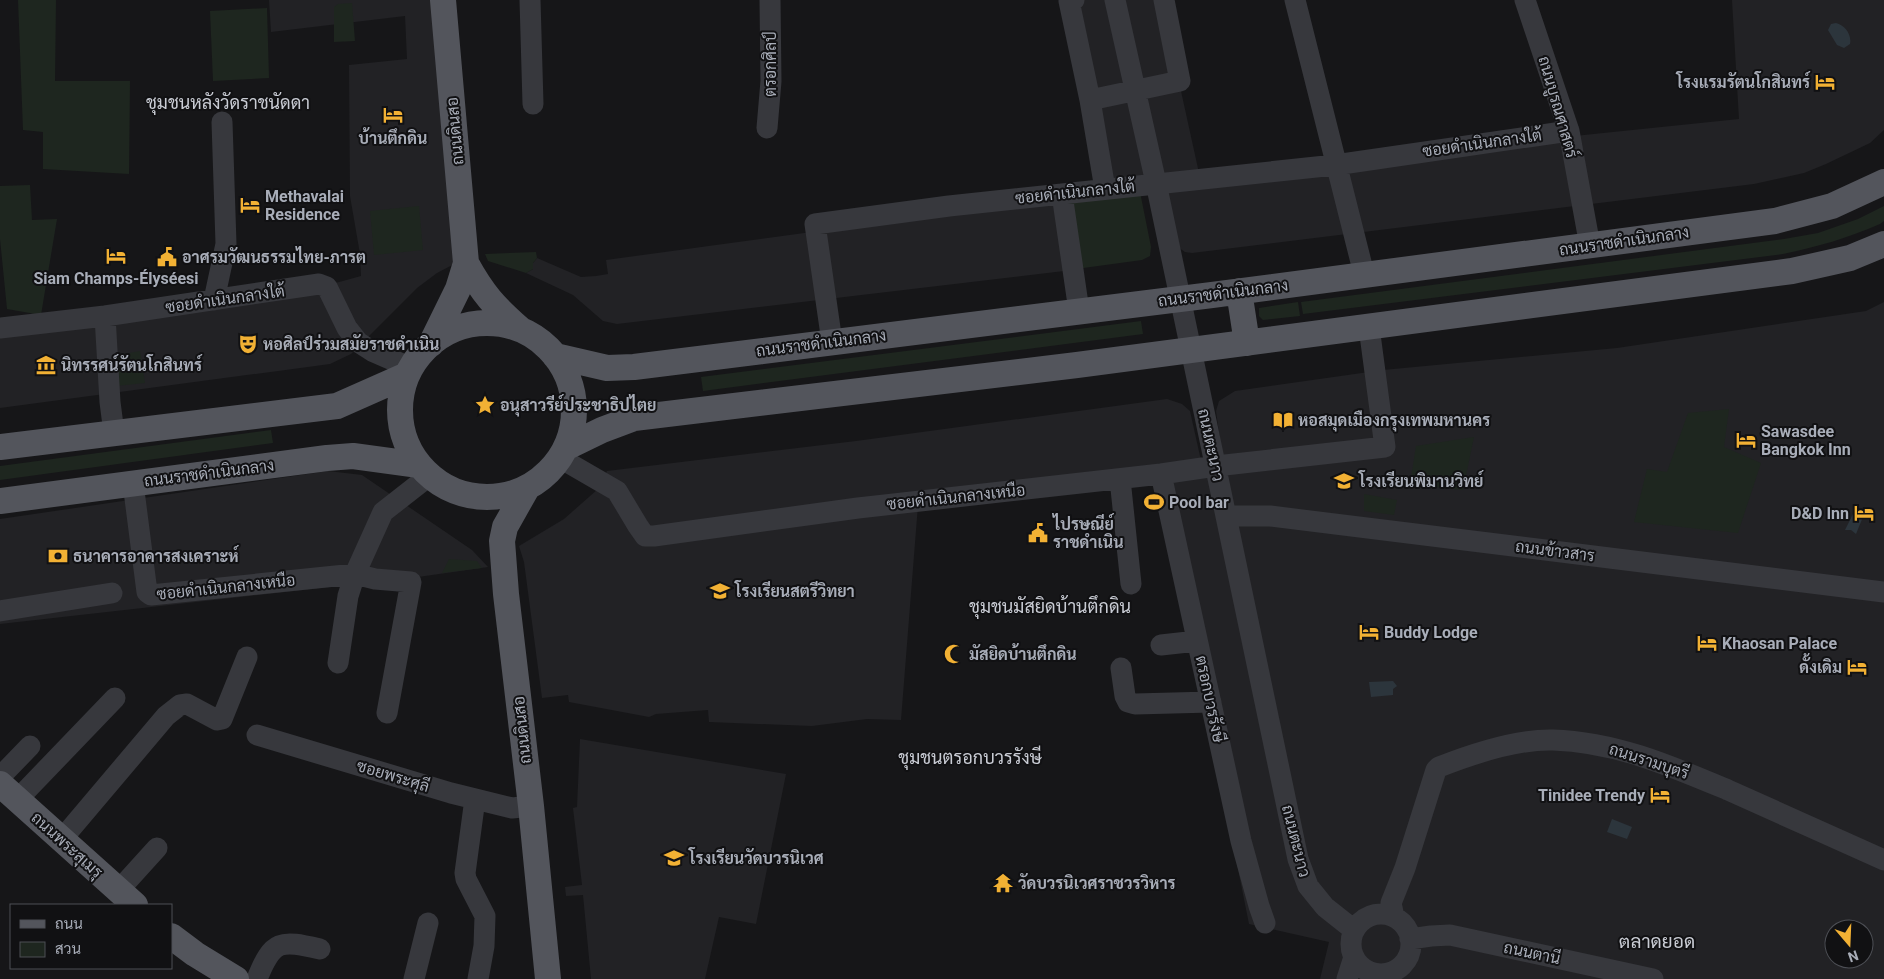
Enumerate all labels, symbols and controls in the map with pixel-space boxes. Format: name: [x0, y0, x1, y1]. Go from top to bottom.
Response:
street label: ตรอกศิลป์: [761, 31, 780, 97]
street label: ถนนบูรณศาสตร์: [1532, 53, 1585, 161]
place label: โรงแรมรัตนโกสินทร์: [1676, 71, 1811, 92]
hotel icon: โรงแรมรัตนโกสินทร์: [1814, 71, 1836, 93]
district label: ชุมชนหลังวัดราชนัดดา: [146, 92, 310, 115]
street label: ถนนดินสอ: [443, 96, 467, 166]
hotel icon: บ้านตึกดิน: [382, 104, 404, 126]
street label: ซอยดำเนินกลางใต้: [1421, 123, 1544, 161]
place label: บ้านตึกดิน: [359, 127, 427, 148]
street label: ซอยดำเนินกลางใต้: [1014, 174, 1137, 208]
place label: Methavalai Residence: [265, 187, 344, 224]
hotel icon: Methavalai Residence: [239, 194, 261, 216]
street label: ถนนราชดำเนินกลาง: [1558, 222, 1690, 260]
hotel icon: Siam Champs-Élyséesi: [105, 245, 127, 267]
public building icon: อาศรมวัฒนธรรมไทย-ภารต: [156, 246, 178, 268]
place label: อาศรมวัฒนธรรมไทย-ภารต: [182, 246, 366, 267]
place label: Siam Champs-Élyséesi: [33, 269, 199, 288]
street label: ถนนราชดำเนินกลาง: [1157, 276, 1289, 310]
street label: ซอยดำเนินกลางใต้: [164, 279, 287, 317]
street label: ถนนราชดำเนินกลาง: [755, 326, 887, 360]
theatre icon: หอศิลป์ร่วมสมัยราชดำเนิน: [237, 333, 259, 355]
place label: หอศิลป์ร่วมสมัยราชดำเนิน: [263, 334, 439, 354]
museum icon: นิทรรศน์รัตนโกสินทร์: [35, 354, 57, 376]
place label: นิทรรศน์รัตนโกสินทร์: [61, 354, 203, 375]
place icon: อนุสาวรีย์ประชาธิปไตย: [474, 394, 496, 416]
place label: อนุสาวรีย์ประชาธิปไตย: [500, 394, 656, 417]
street label: ถนนตะนาว: [1194, 407, 1228, 483]
library icon: หอสมุดเมืองกรุงเทพมหานคร: [1272, 409, 1294, 431]
place label: หอสมุดเมืองกรุงเทพมหานคร: [1298, 410, 1490, 432]
place label: Sawasdee Bangkok Inn: [1761, 422, 1851, 459]
hotel icon: Sawasdee Bangkok Inn: [1735, 429, 1757, 451]
street label: ถนนราชดำเนินกลาง: [143, 456, 275, 490]
school or university icon: โรงเรียนพิมานวิทย์: [1333, 470, 1355, 492]
place label: โรงเรียนพิมานวิทย์: [1358, 470, 1484, 491]
street label: ซอยดำเนินกลางเหนือ: [886, 479, 1026, 514]
sports icon: Pool bar: [1143, 491, 1165, 513]
place label: Pool bar: [1169, 493, 1229, 512]
hotel icon: D&D Inn: [1853, 502, 1875, 524]
place label: D&D Inn: [1791, 504, 1849, 523]
place label: ไปรษณีย์ ราชดำเนิน: [1051, 513, 1124, 552]
public building icon: ไปรษณีย์ ราชดำเนิน: [1027, 522, 1049, 544]
street label: ถนนข้าวสาร: [1514, 536, 1596, 565]
bank icon: ธนาคารอาคารสงเคราะห์: [47, 545, 69, 567]
place label: ธนาคารอาคารสงเคราะห์: [73, 545, 240, 566]
street label: ซอยดำเนินกลางเหนือ: [156, 569, 296, 604]
school or university icon: โรงเรียนสตรีวิทยา: [709, 580, 731, 602]
place label: โรงเรียนสตรีวิทยา: [734, 580, 855, 601]
district label: ชุมชนมัสยิดบ้านตึกดิน: [969, 595, 1131, 619]
hotel icon: Buddy Lodge: [1358, 621, 1380, 643]
place label: Buddy Lodge: [1384, 623, 1478, 642]
hotel icon: Khaosan Palace: [1696, 632, 1718, 654]
place label: Khaosan Palace: [1722, 634, 1837, 653]
mosque icon: มัสยิดบ้านตึกดิน: [943, 643, 965, 665]
place label: มัสยิดบ้านตึกดิน: [969, 643, 1077, 664]
street label: ตรอกบวรรังษี: [1192, 653, 1230, 744]
place label: ดั้งเดิม: [1799, 653, 1842, 677]
hotel icon: ดั้งเดิม: [1846, 656, 1868, 678]
street label: ถนนดินสอ: [509, 695, 535, 765]
street label: ถนนรามบุตรี: [1606, 737, 1692, 785]
district label: ชุมชนตรอกบวรรังษี: [898, 745, 1043, 770]
street label: ซอยพระศุลี: [354, 754, 432, 798]
hotel icon: Tinidee Trendy: [1649, 784, 1671, 806]
place label: Tinidee Trendy: [1538, 786, 1646, 805]
street label: ถนนตะนาว: [1278, 803, 1314, 879]
street label: ถนนพระสุเมรุ: [26, 808, 107, 884]
school or university icon: โรงเรียนวัดบวรนิเวศ: [663, 847, 685, 869]
place label: โรงเรียนวัดบวรนิเวศ: [688, 847, 824, 868]
temple icon: วัดบวรนิเวศราชวรวิหาร: [992, 872, 1014, 894]
place label: วัดบวรนิเวศราชวรวิหาร: [1018, 873, 1176, 893]
legend: [10, 904, 172, 969]
text: ถนน: [55, 915, 83, 933]
north arrow: [1824, 919, 1874, 969]
district label: ตลาดยอด: [1619, 930, 1695, 953]
street label: ถนนตานี: [1502, 936, 1562, 968]
text: สวน: [55, 940, 81, 958]
text: N: [1846, 947, 1861, 965]

